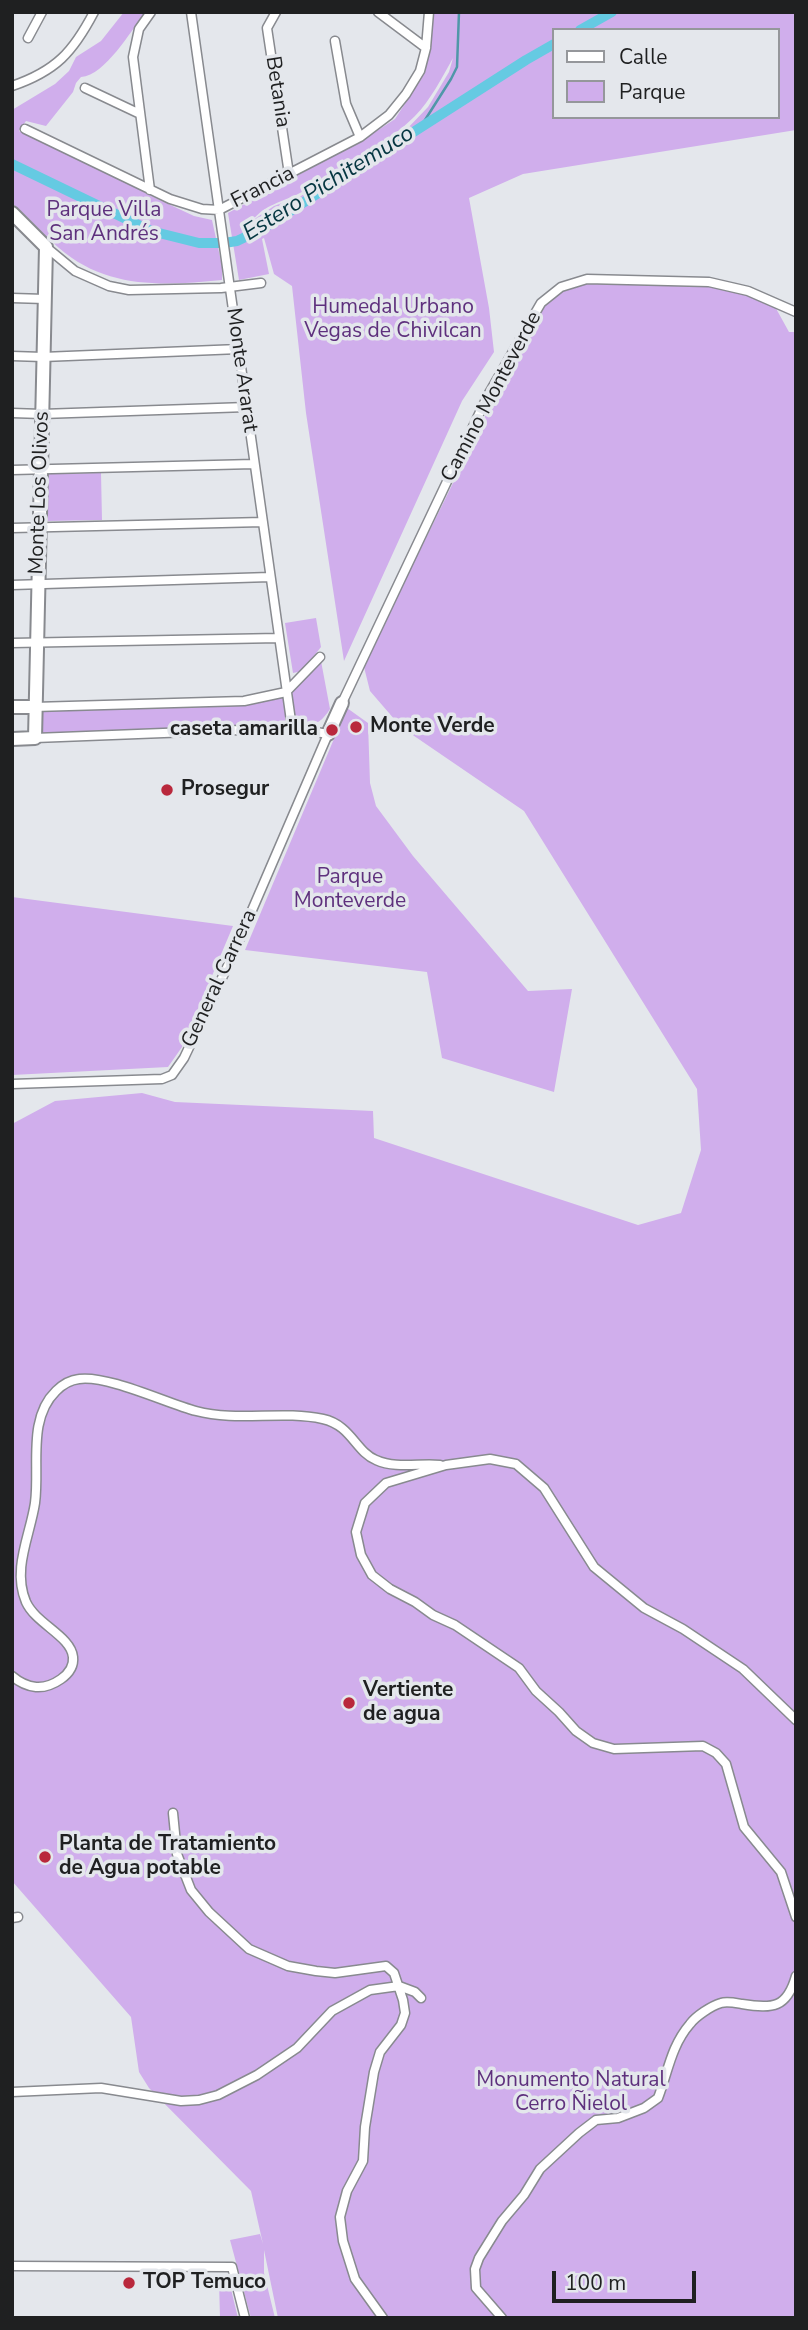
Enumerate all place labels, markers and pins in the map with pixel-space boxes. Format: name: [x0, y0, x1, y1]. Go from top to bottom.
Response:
place label: Monte Verde: [370, 714, 495, 740]
place label: caseta amarilla: [170, 717, 318, 743]
marker: Monte Verde: [348, 719, 364, 735]
marker: caseta amarilla: [324, 722, 340, 738]
place label: Prosegur: [181, 777, 269, 803]
marker: Prosegur: [159, 782, 175, 798]
place label: Vertiente de agua: [363, 1678, 453, 1728]
marker: Vertiente de agua: [341, 1695, 357, 1711]
place label: Planta de Tratamiento de Agua potable: [59, 1832, 276, 1882]
marker: Planta de Tratamiento de Agua potable: [37, 1849, 53, 1865]
place label: TOP Temuco: [143, 2270, 266, 2296]
marker: TOP Temuco: [121, 2275, 137, 2291]

